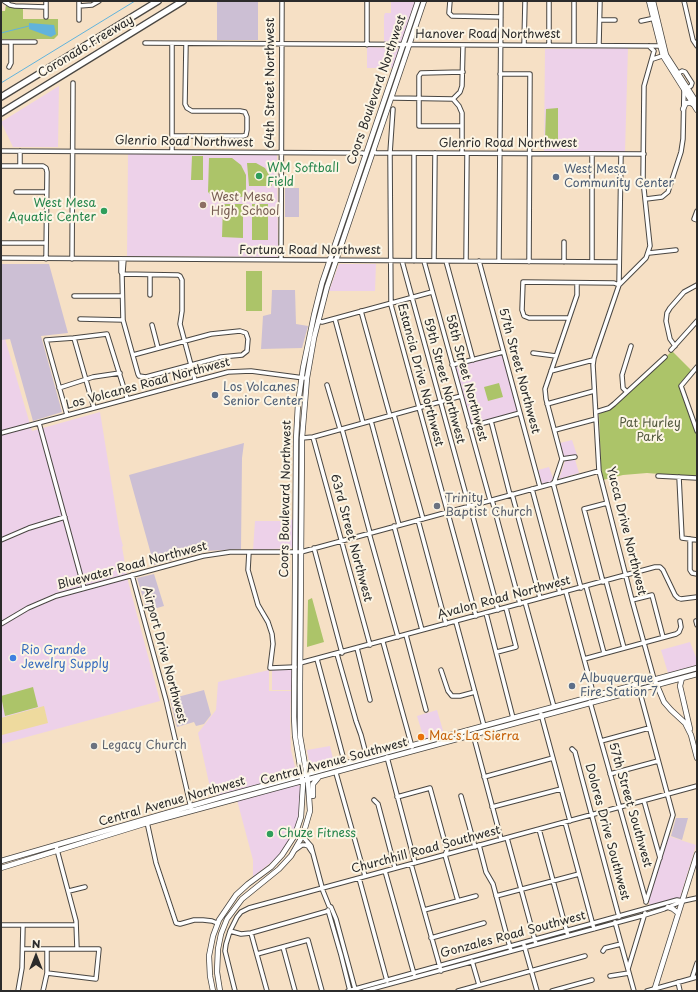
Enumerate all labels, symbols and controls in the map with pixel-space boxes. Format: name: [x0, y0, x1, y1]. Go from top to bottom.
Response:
street label: Coronado Freeway: [36, 13, 136, 81]
street label: Coors Boulevard Northwest: [345, 13, 409, 167]
street label: 64th Street Northwest: [264, 17, 278, 149]
street label: Hanover Road Northwest: [415, 28, 561, 42]
street label: Glenrio Road Northwest: [115, 134, 253, 150]
street label: Glenrio Road Northwest: [439, 137, 577, 151]
place label: WM Softball Field: [267, 162, 339, 190]
place label: West Mesa Community Center: [564, 163, 674, 191]
marker: WM Softball Field: [254, 171, 264, 181]
marker: West Mesa Community Center: [551, 172, 561, 182]
place label: West Mesa High School: [211, 191, 279, 219]
place label: West Mesa Aquatic Center: [8, 197, 96, 225]
marker: West Mesa High School: [198, 200, 208, 210]
marker: West Mesa Aquatic Center: [99, 206, 109, 216]
street label: Fortuna Road Northwest: [239, 244, 381, 258]
street label: Estancia Drive Northwest: [394, 302, 446, 448]
street label: 57th Street Northwest: [495, 307, 543, 435]
street label: 58th Street Northwest: [442, 313, 490, 443]
street label: 59th Street Northwest: [420, 317, 468, 445]
street label: Los Volcanes Road Northwest: [64, 355, 232, 413]
place label: Los Volcanes Senior Center: [223, 381, 303, 409]
marker: Los Volcanes Senior Center: [210, 390, 220, 400]
park label: Pat Hurley Park: [619, 417, 681, 445]
street label: Coors Boulevard Northwest: [277, 420, 295, 578]
street label: Yucca Drive Northwest: [603, 465, 649, 597]
street label: 63rd Street Northwest: [327, 473, 375, 603]
place label: Trinity Baptist Church: [445, 492, 532, 520]
marker: Trinity Baptist Church: [432, 501, 442, 511]
street label: Bluewater Road Northwest: [55, 539, 209, 593]
street label: Avalon Road Northwest: [436, 573, 572, 623]
street label: Airport Drive Northwest: [139, 585, 189, 725]
place label: Rio Grande Jewelry Supply: [21, 644, 109, 672]
marker: Rio Grande Jewelry Supply: [8, 653, 18, 663]
place label: Albuquerque Fire Station 7: [580, 672, 658, 700]
marker: Albuquerque Fire Station 7: [567, 681, 577, 691]
place label: Mac's La Sierra: [429, 730, 519, 744]
marker: Mac's La Sierra: [416, 732, 426, 742]
street label: Central Avenue Southwest: [259, 735, 409, 789]
place label: Legacy Church: [102, 739, 187, 753]
marker: Legacy Church: [89, 741, 99, 751]
street label: 57th Street Southwest: [605, 741, 655, 869]
street label: Dolores Drive Southwest: [582, 762, 632, 902]
street label: Central Avenue Northwest: [97, 774, 247, 830]
street label: Churchhill Road Southwest: [350, 823, 502, 877]
place label: Chuze Fitness: [278, 827, 356, 841]
marker: Chuze Fitness: [265, 829, 275, 839]
street label: Gonzales Road Southwest: [439, 909, 587, 961]
text: N: [32, 935, 40, 952]
north arrow: [16, 936, 56, 976]

